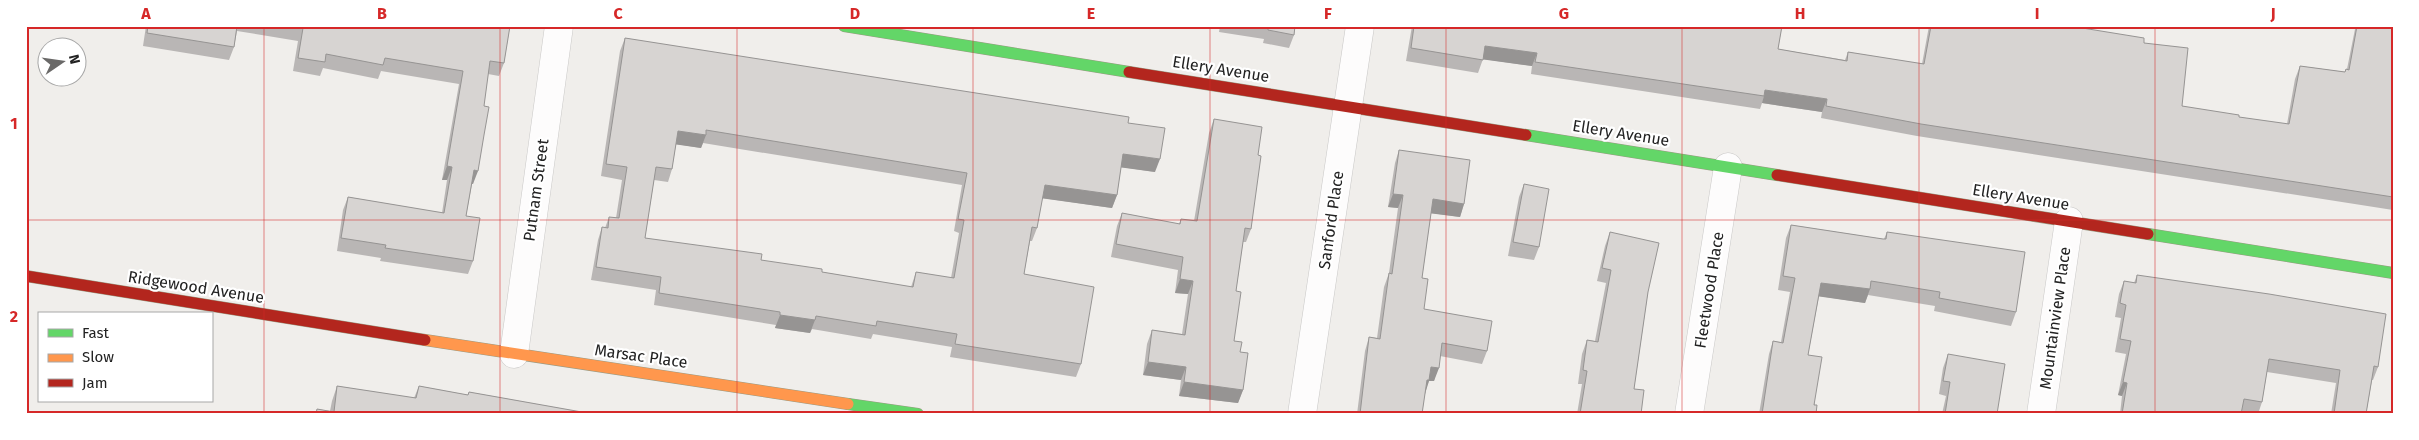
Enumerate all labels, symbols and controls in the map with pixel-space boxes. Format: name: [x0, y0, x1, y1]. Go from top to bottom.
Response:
text: A: [140, 4, 151, 23]
text: B: [377, 4, 387, 23]
text: C: [613, 4, 623, 23]
text: D: [850, 4, 860, 23]
text: E: [1087, 4, 1095, 23]
text: F: [1324, 4, 1332, 23]
text: G: [1559, 4, 1569, 23]
text: H: [1795, 4, 1805, 23]
text: I: [2035, 4, 2039, 23]
text: J: [2269, 4, 2276, 23]
north arrow: [38, 38, 88, 88]
street label: Ellery Avenue: [1171, 52, 1271, 86]
text: N: [65, 53, 84, 66]
text: 1: [10, 114, 18, 133]
street label: Ellery Avenue: [1571, 116, 1671, 150]
street label: Putnam Street: [519, 137, 553, 243]
street label: Sanford Place: [1315, 169, 1347, 271]
street label: Ellery Avenue: [1971, 180, 2071, 214]
street label: Fleetwood Place: [1690, 230, 1728, 350]
street label: Mountainview Place: [2036, 245, 2074, 391]
street label: Ridgewood Avenue: [127, 267, 265, 307]
text: 2: [10, 307, 18, 326]
legend: [38, 312, 212, 402]
text: Fast: [82, 324, 109, 342]
street label: Marsac Place: [593, 340, 689, 372]
text: Slow: [82, 348, 114, 366]
text: Jam: [82, 374, 108, 392]

